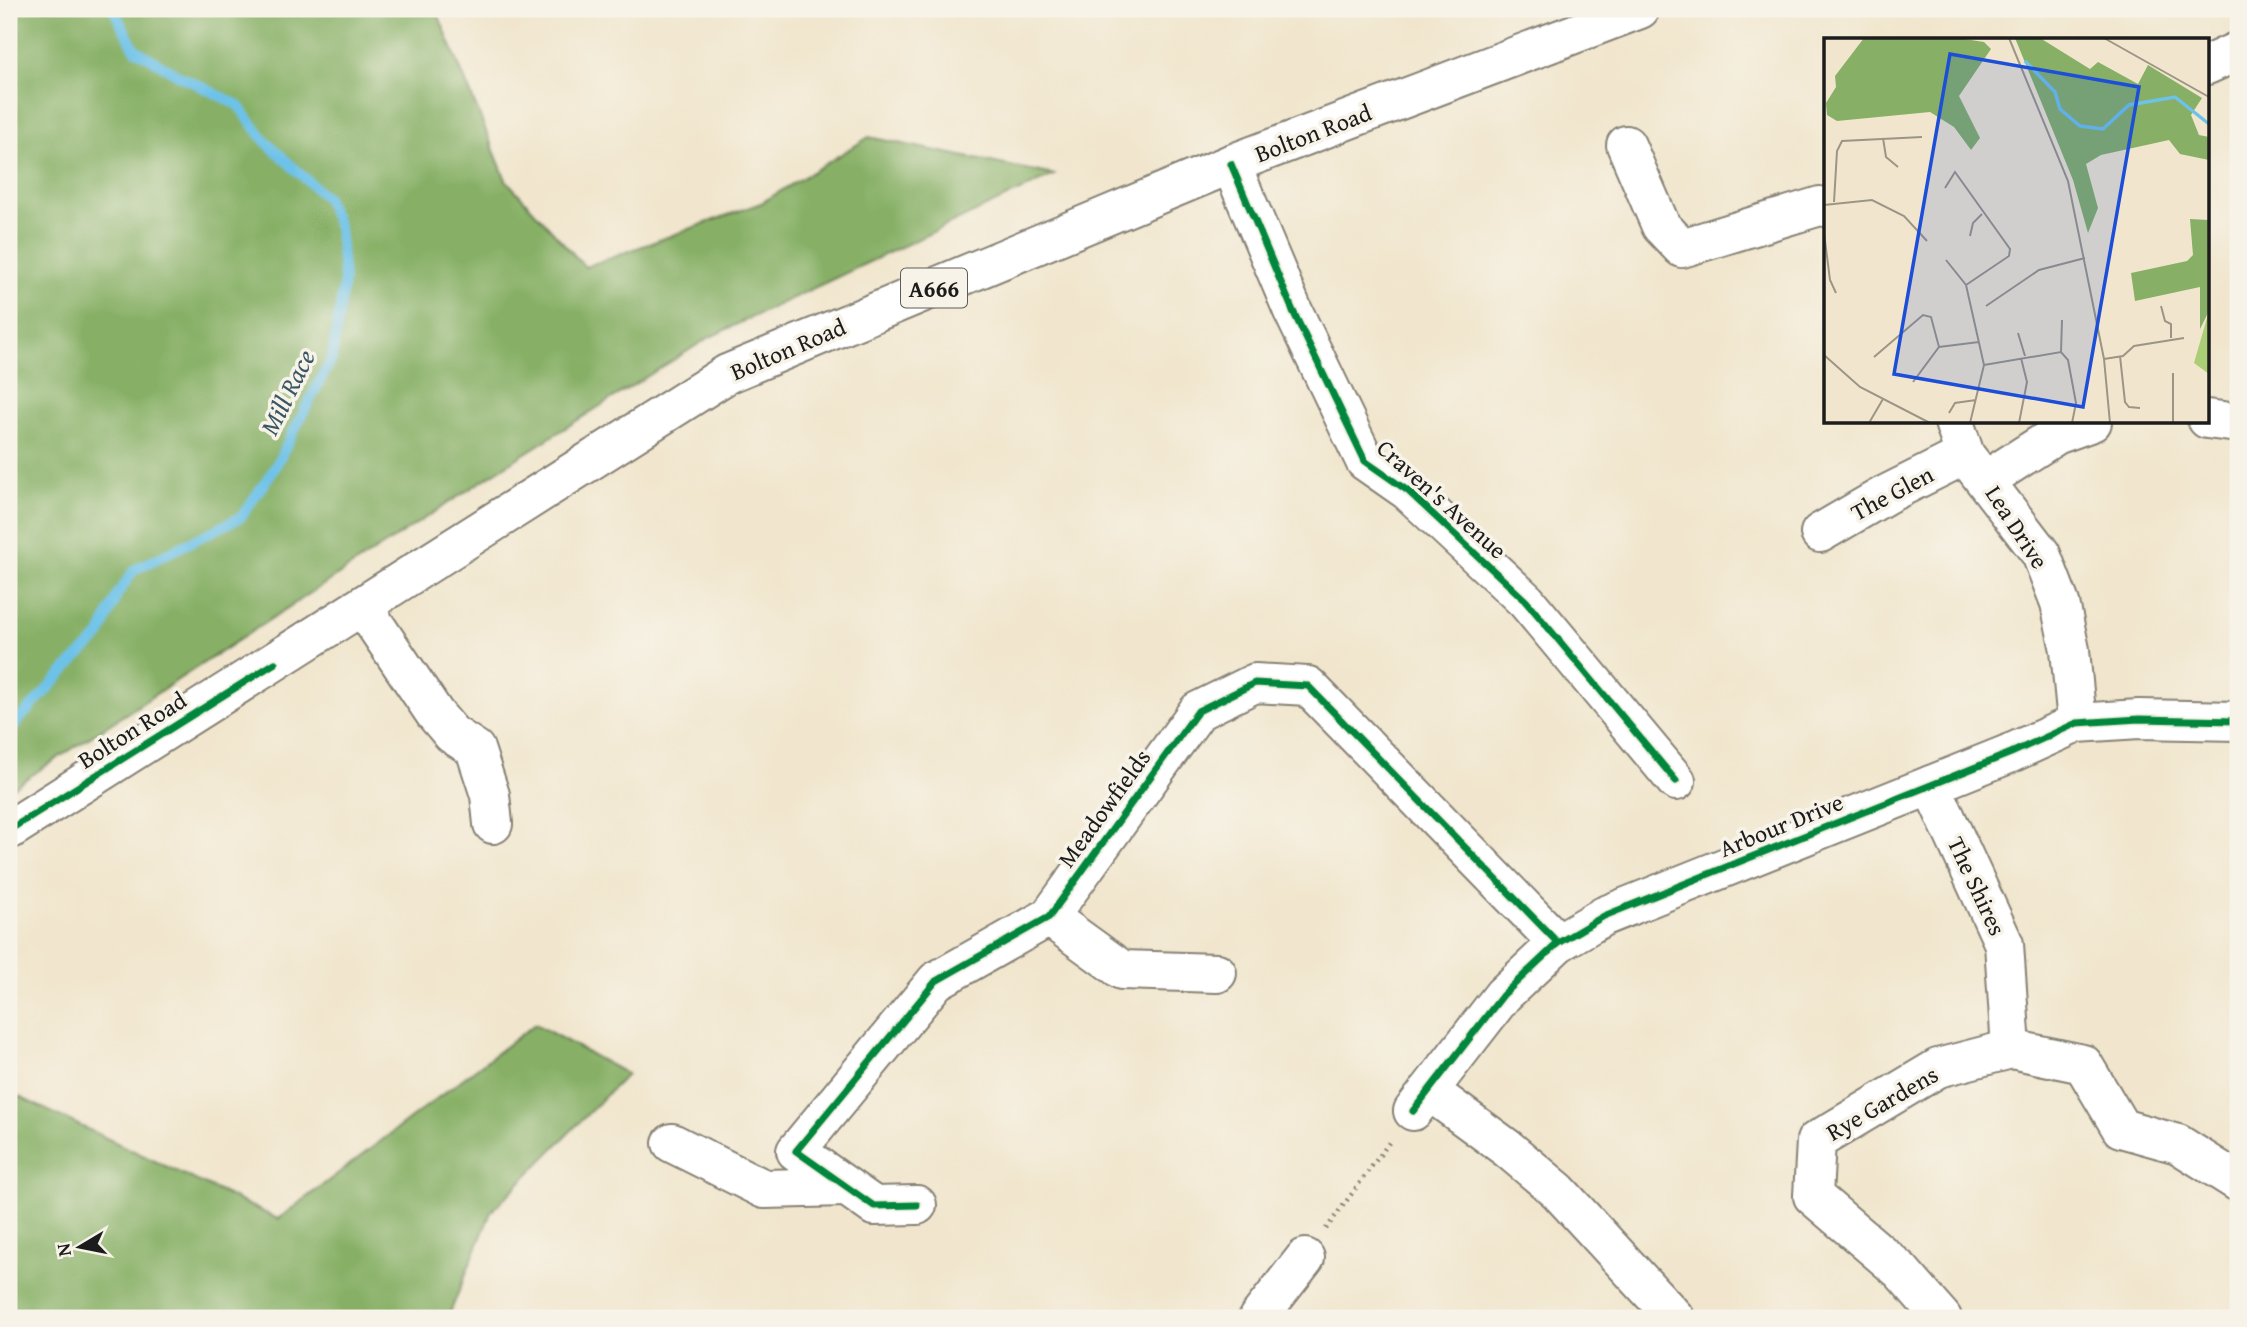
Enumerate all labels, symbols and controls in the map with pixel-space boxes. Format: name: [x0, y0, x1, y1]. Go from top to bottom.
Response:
inset map: [1824, 38, 2208, 424]
street label: Bolton Road: [1250, 95, 1377, 171]
road number: A666: [901, 268, 967, 308]
street label: Bolton Road: [725, 309, 851, 389]
water label: Mill Race: [250, 343, 324, 441]
street label: Craven's Avenue: [1369, 431, 1515, 567]
street label: The Glen: [1844, 456, 1940, 529]
street label: Lea Drive: [1977, 478, 2057, 576]
street label: Bolton Road: [71, 683, 193, 777]
street label: Meadowfields: [1049, 742, 1159, 874]
street label: Arbour Drive: [1714, 784, 1848, 866]
street label: The Shires: [1939, 831, 2015, 941]
street label: Rye Gardens: [1820, 1057, 1944, 1149]
north arrow: [46, 1212, 116, 1282]
text: N: [48, 1241, 78, 1259]

